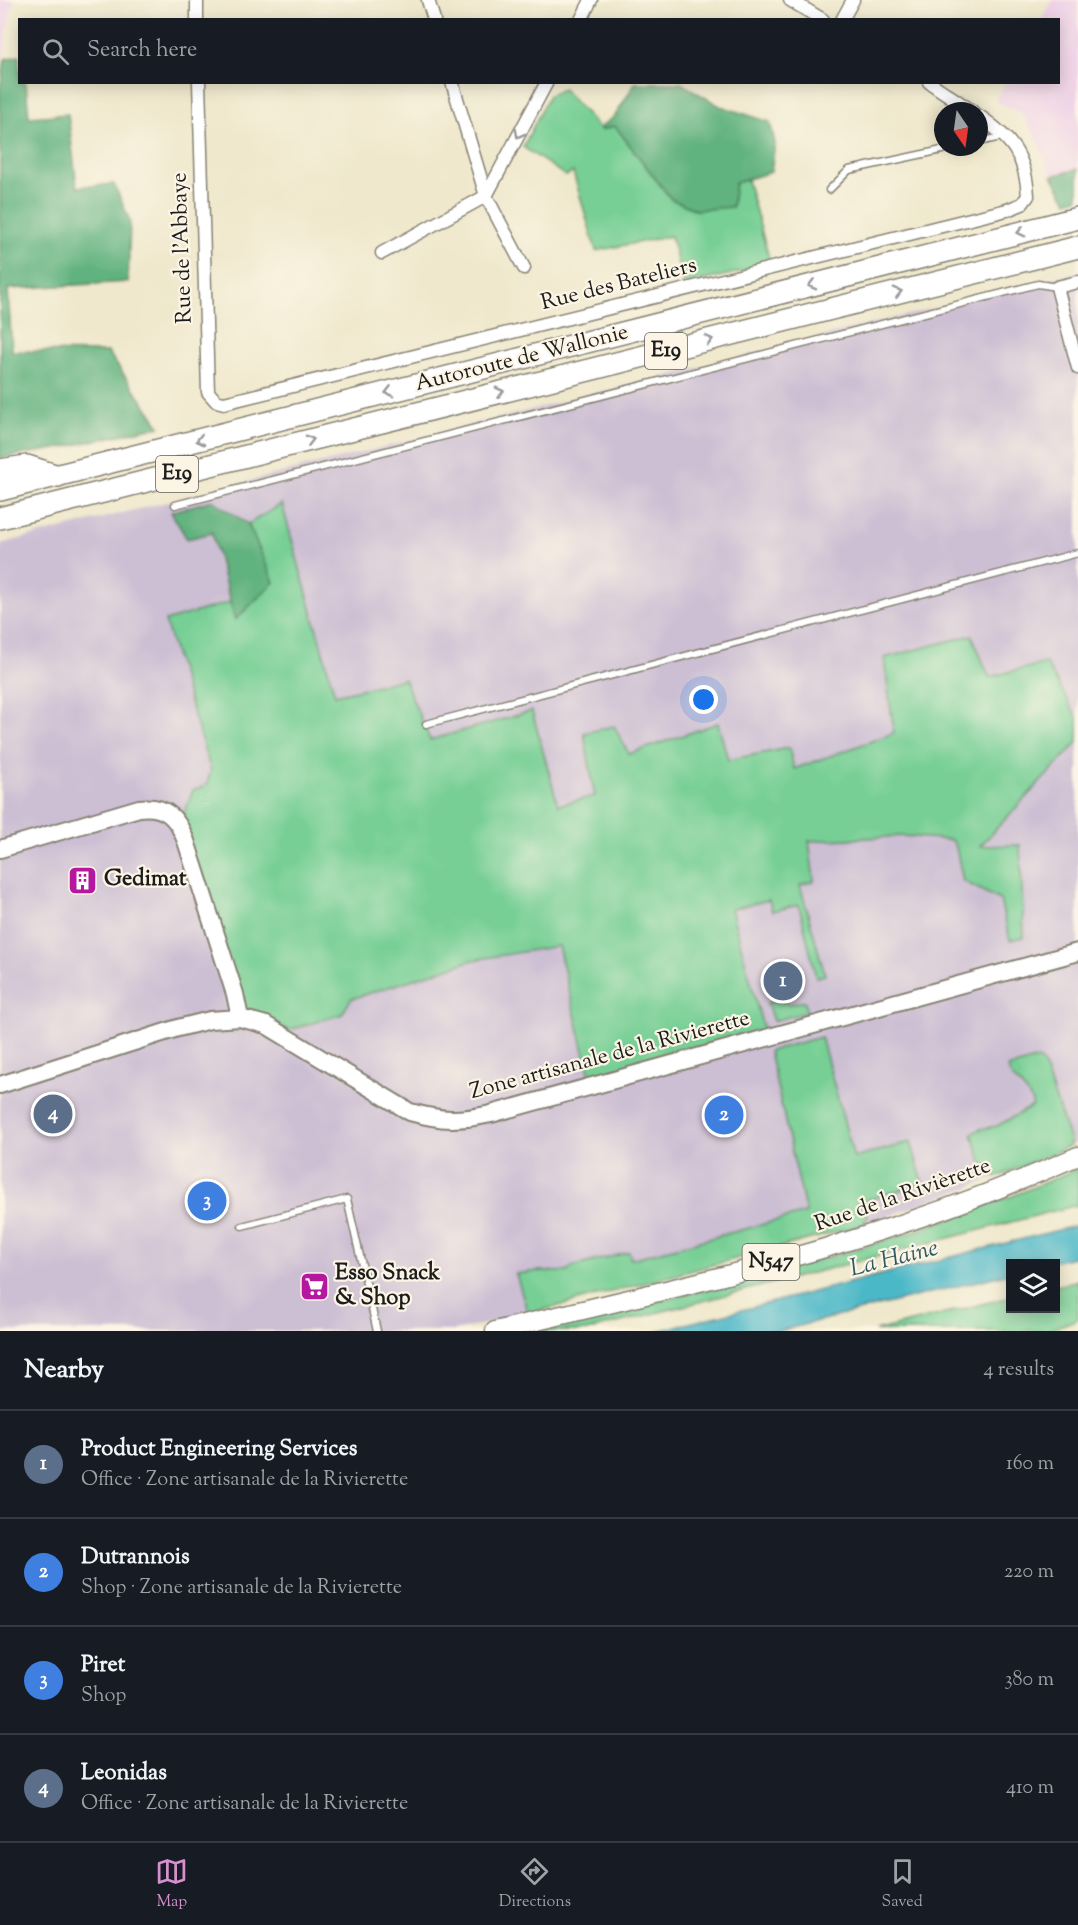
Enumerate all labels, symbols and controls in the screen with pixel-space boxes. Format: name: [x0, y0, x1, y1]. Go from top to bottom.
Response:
search box: [18, 18, 1060, 84]
icon: search: [39, 35, 72, 68]
text: Search here: [87, 35, 197, 67]
north arrow: [934, 102, 988, 156]
one-way arrow: [515, 128, 526, 138]
street label: Rue de l'Abbaye: [164, 172, 202, 324]
one-way arrow: [1016, 225, 1026, 238]
street label: Rue des Bateliers: [538, 250, 700, 320]
one-way arrow: [807, 278, 817, 291]
one-way arrow: [893, 287, 903, 300]
street label: Autoroute de Wallonie: [412, 317, 632, 401]
road number: E19: [645, 333, 687, 369]
one-way arrow: [704, 334, 714, 347]
one-way arrow: [384, 385, 394, 398]
one-way arrow: [494, 387, 504, 400]
one-way arrow: [195, 432, 205, 445]
one-way arrow: [305, 434, 315, 447]
road number: E19: [156, 456, 198, 492]
your location: [689, 685, 718, 714]
building icon: Gedimat: [67, 864, 99, 896]
place label: Gedimat: [104, 864, 187, 896]
pin: 1: [764, 958, 802, 1004]
street label: Zone artisanale de la Rivierette: [467, 1003, 753, 1109]
pin: 4: [34, 1092, 72, 1136]
pin: 2: [704, 1092, 744, 1138]
street label: Rue de la Rivièrette: [811, 1151, 995, 1241]
pin: 3: [188, 1178, 226, 1224]
water label: La Haine: [846, 1232, 942, 1286]
road number: N547: [742, 1244, 800, 1280]
place label: Esso Snack & Shop: [335, 1258, 440, 1315]
map controls: [1006, 1259, 1060, 1313]
button: layers: [1006, 1259, 1060, 1313]
supermarket icon: Esso Snack & Shop: [298, 1271, 330, 1303]
text: Nearby: [24, 1352, 104, 1389]
text: 4 results: [983, 1356, 1054, 1385]
text: Product Engineering Services: [81, 1434, 357, 1466]
text: 1: [40, 1450, 47, 1479]
text: 160 m: [1006, 1450, 1054, 1479]
text: Office · Zone artisanale de la Rivierette: [81, 1466, 408, 1495]
text: Dutrannois: [81, 1542, 190, 1574]
text: 2: [39, 1558, 48, 1587]
text: 220 m: [1004, 1558, 1054, 1587]
text: Shop · Zone artisanale de la Rivierette: [81, 1574, 402, 1603]
text: Piret: [81, 1650, 125, 1682]
text: 3: [39, 1666, 48, 1695]
text: 380 m: [1005, 1666, 1054, 1695]
text: Shop: [81, 1682, 126, 1711]
text: Leonidas: [81, 1758, 167, 1790]
text: 4: [38, 1774, 49, 1803]
text: 410 m: [1006, 1774, 1054, 1803]
text: Office · Zone artisanale de la Rivierette: [81, 1790, 408, 1819]
tab: Map: [155, 1855, 188, 1914]
tab: Directions: [499, 1855, 571, 1914]
tab: Saved: [882, 1855, 923, 1914]

